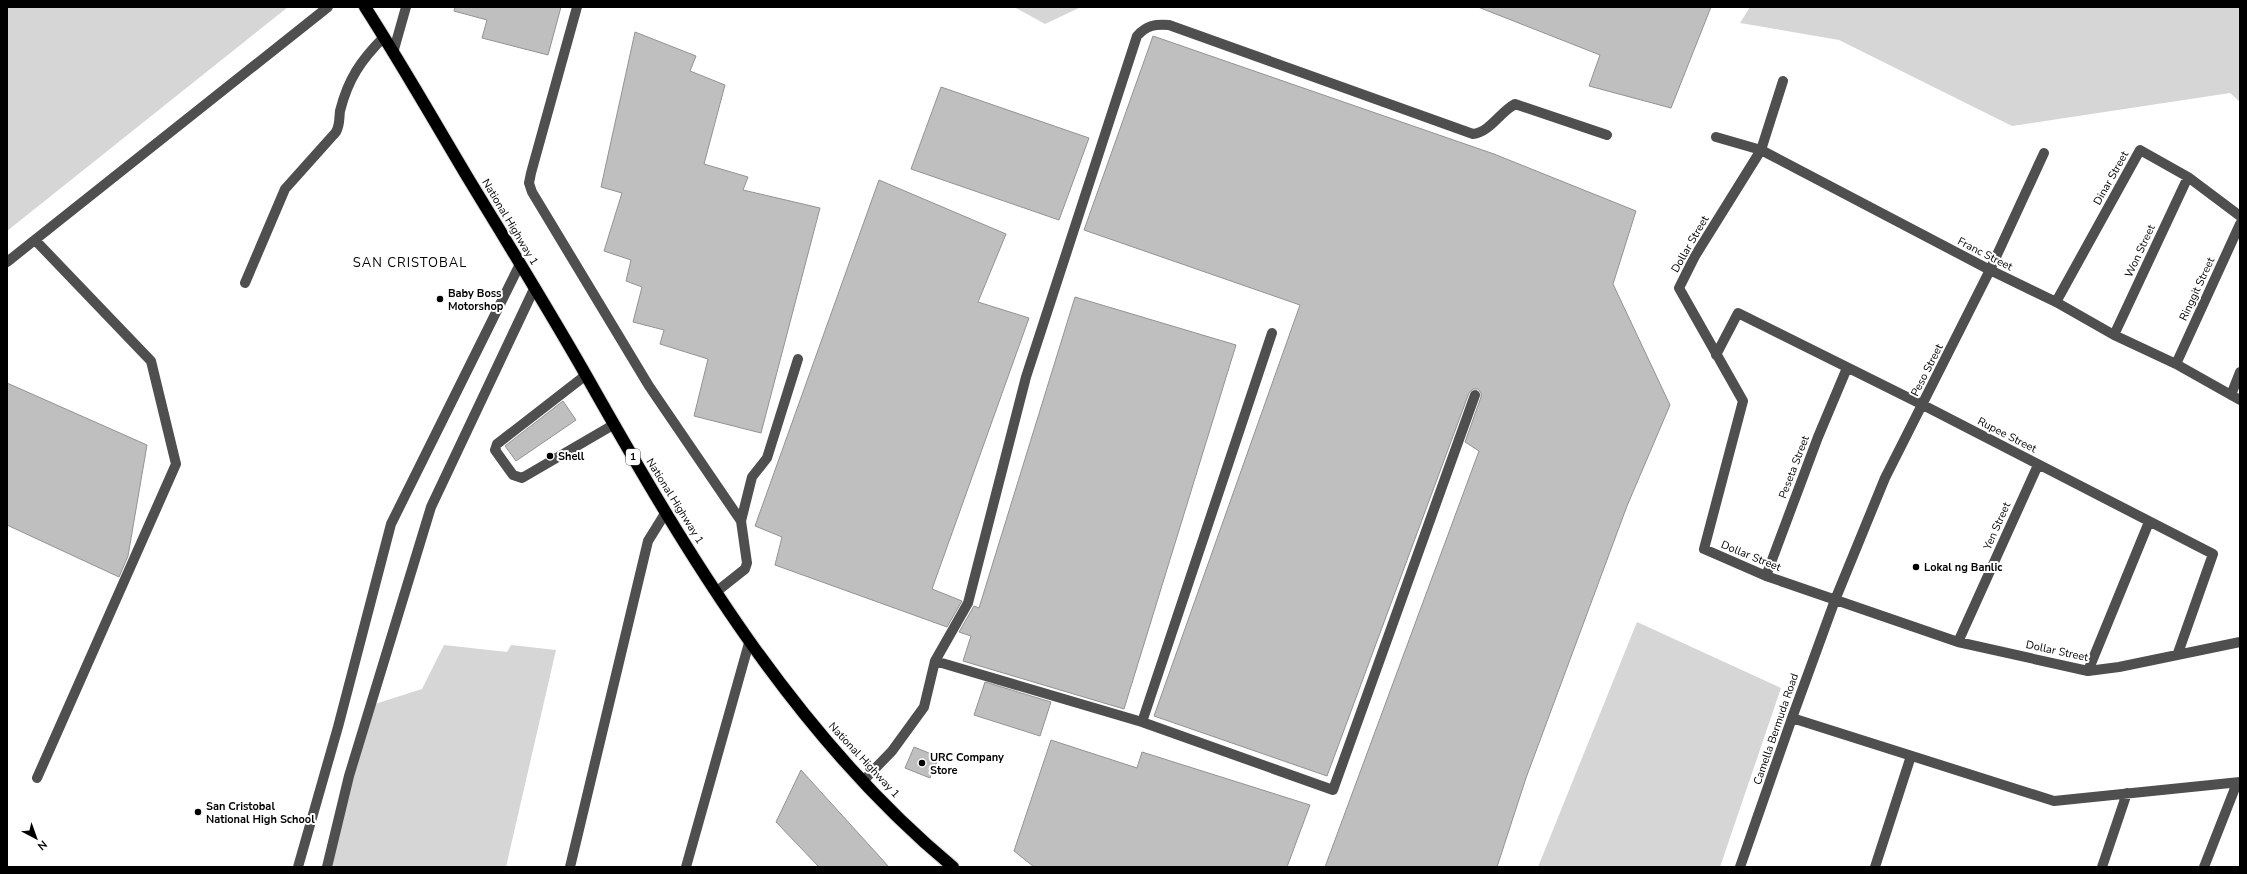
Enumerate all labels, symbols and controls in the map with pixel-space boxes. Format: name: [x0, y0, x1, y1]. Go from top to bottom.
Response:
street label: Dinar Street: [2090, 148, 2132, 208]
street label: National Highway 1: [478, 176, 542, 268]
street label: Dollar Street: [1668, 213, 1712, 275]
street label: Won Street: [2121, 222, 2159, 280]
street label: Franc Street: [1955, 234, 2015, 274]
district label: SAN CRISTOBAL: [353, 254, 467, 272]
street label: Ringgit Street: [2176, 255, 2218, 323]
place label: Baby Boss Motorshop: [448, 286, 504, 314]
marker: Baby Boss Motorshop: [435, 294, 445, 304]
street label: Peso Street: [1907, 341, 1947, 399]
street label: Rupee Street: [1975, 414, 2039, 456]
street label: Peseta Street: [1775, 433, 1813, 501]
place label: Shell: [558, 449, 585, 464]
road number: 1: [626, 449, 640, 465]
marker: Shell: [545, 451, 555, 461]
street label: National Highway 1: [643, 455, 707, 547]
street label: Yen Street: [1979, 500, 2014, 553]
street label: Dollar Street: [1719, 537, 1783, 575]
place label: Lokal ng Banlic: [1924, 560, 2003, 575]
marker: Lokal ng Banlic: [1911, 562, 1921, 572]
street label: Dollar Street: [2024, 637, 2090, 665]
street label: Camella Bermuda Road: [1750, 671, 1802, 787]
street label: National Highway 1: [825, 719, 903, 801]
place label: URC Company Store: [930, 750, 1004, 778]
marker: URC Company Store: [917, 758, 927, 768]
place label: San Cristobal National High School: [206, 799, 315, 827]
marker: San Cristobal National High School: [193, 807, 203, 817]
north arrow: [16, 818, 56, 858]
text: N: [34, 837, 50, 854]

